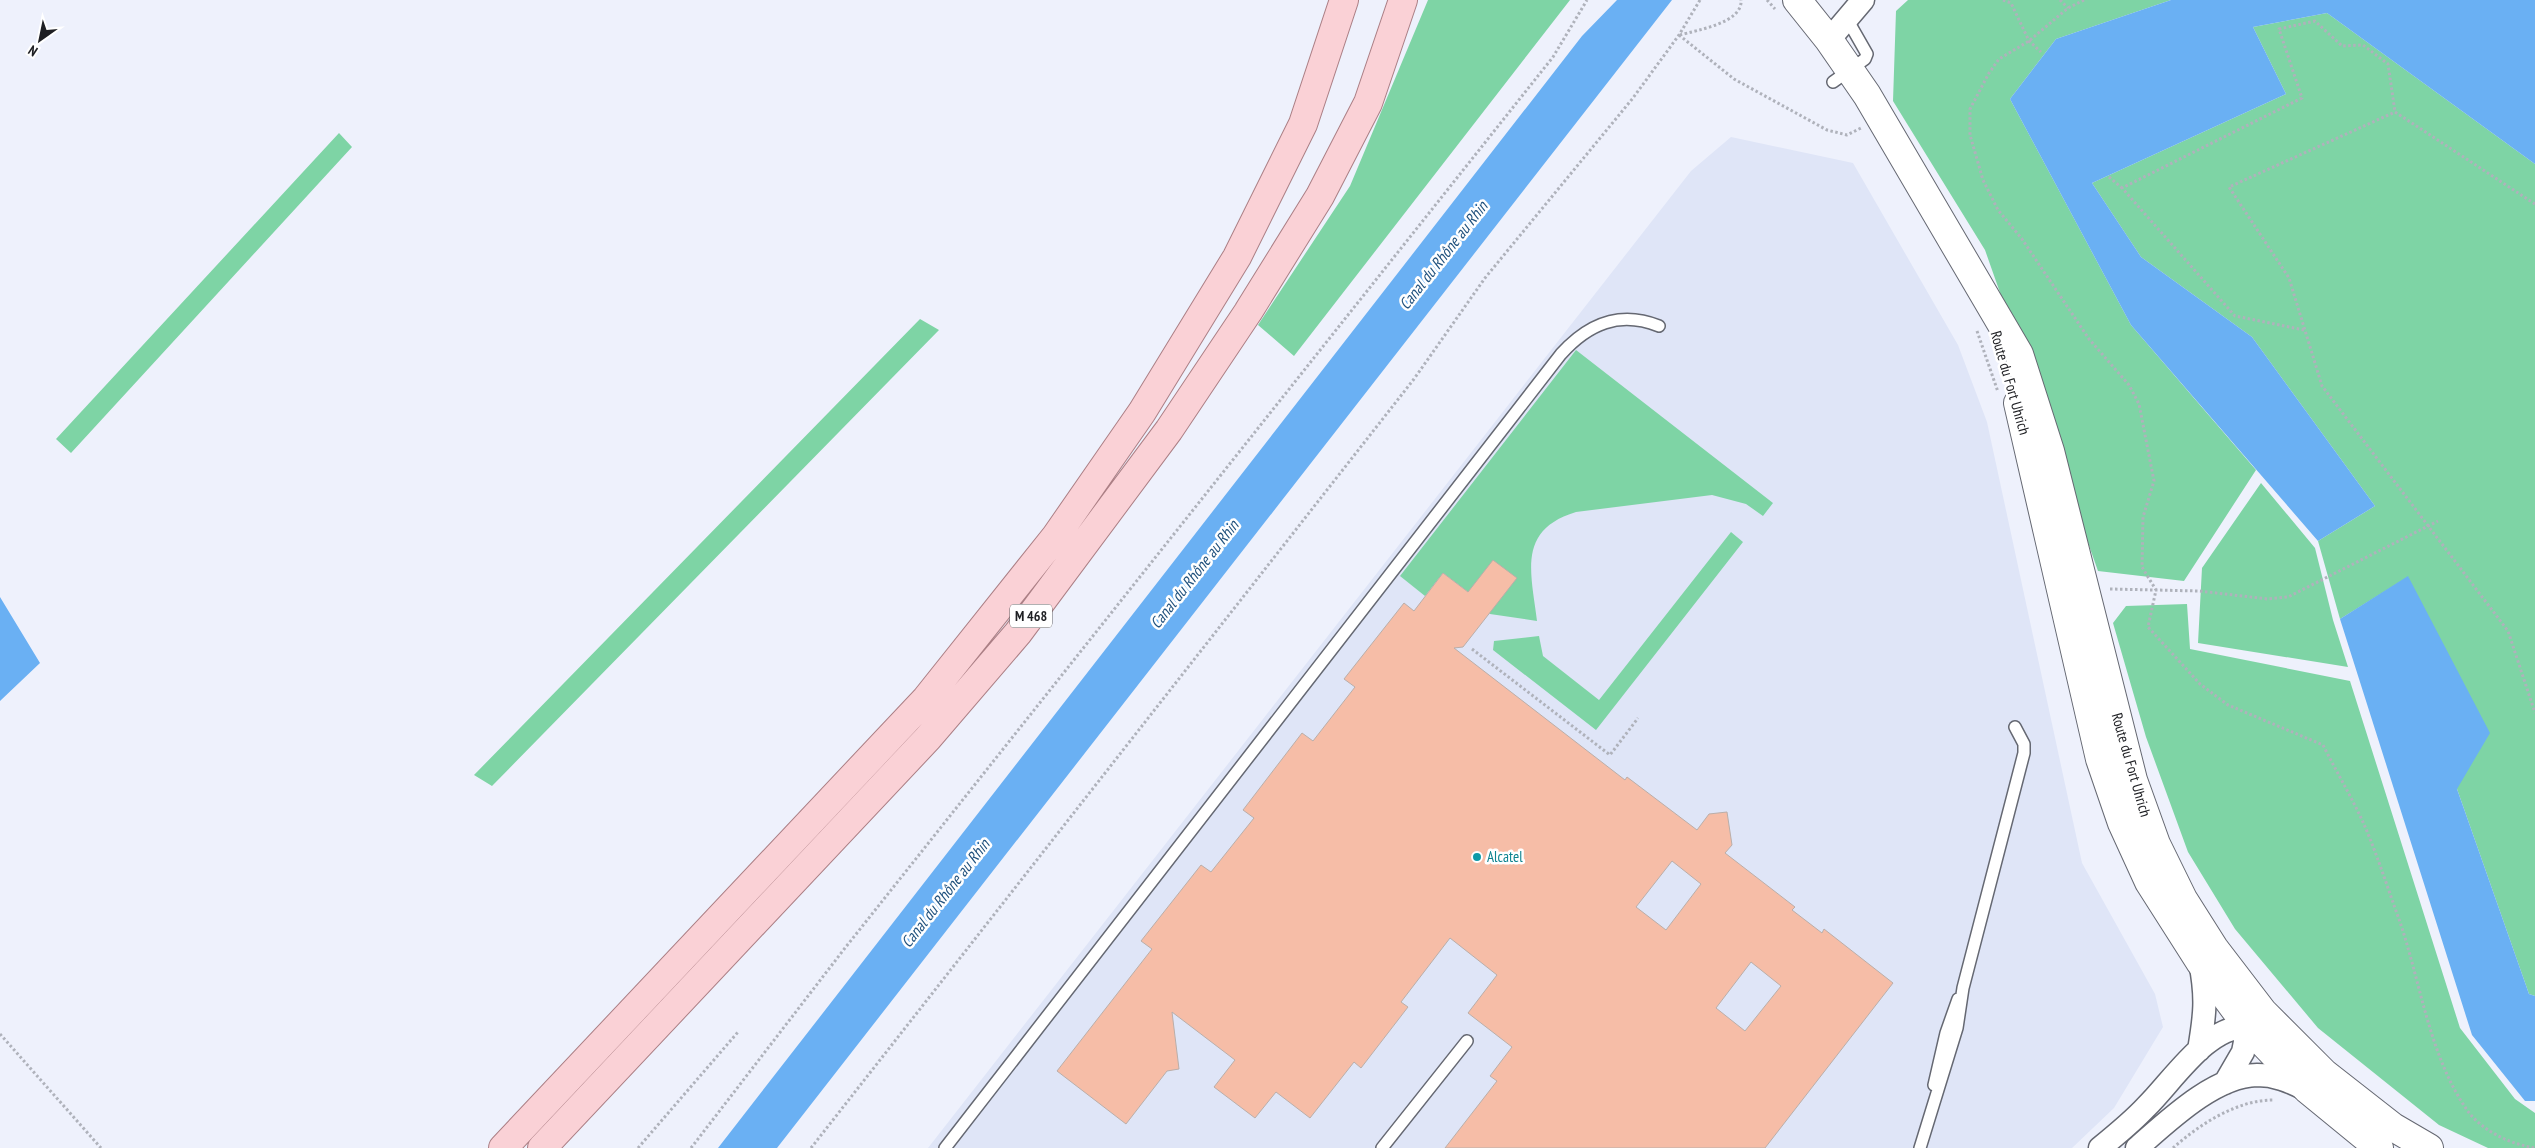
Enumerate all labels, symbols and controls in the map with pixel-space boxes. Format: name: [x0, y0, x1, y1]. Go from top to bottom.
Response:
north arrow: [15, 15, 65, 65]
text: N: [25, 41, 41, 61]
water label: Canal du Rhône au Rhin: [1395, 196, 1492, 313]
street label: Route du Fort Uhrich: [1987, 329, 2034, 437]
water label: Canal du Rhône au Rhin: [1146, 515, 1243, 632]
road number: M 468: [1010, 604, 1052, 628]
street label: Route du Fort Uhrich: [2108, 711, 2155, 819]
water label: Canal du Rhône au Rhin: [897, 834, 994, 951]
place label: Alcatel: [1487, 847, 1523, 866]
marker: Alcatel: [1471, 851, 1483, 863]

